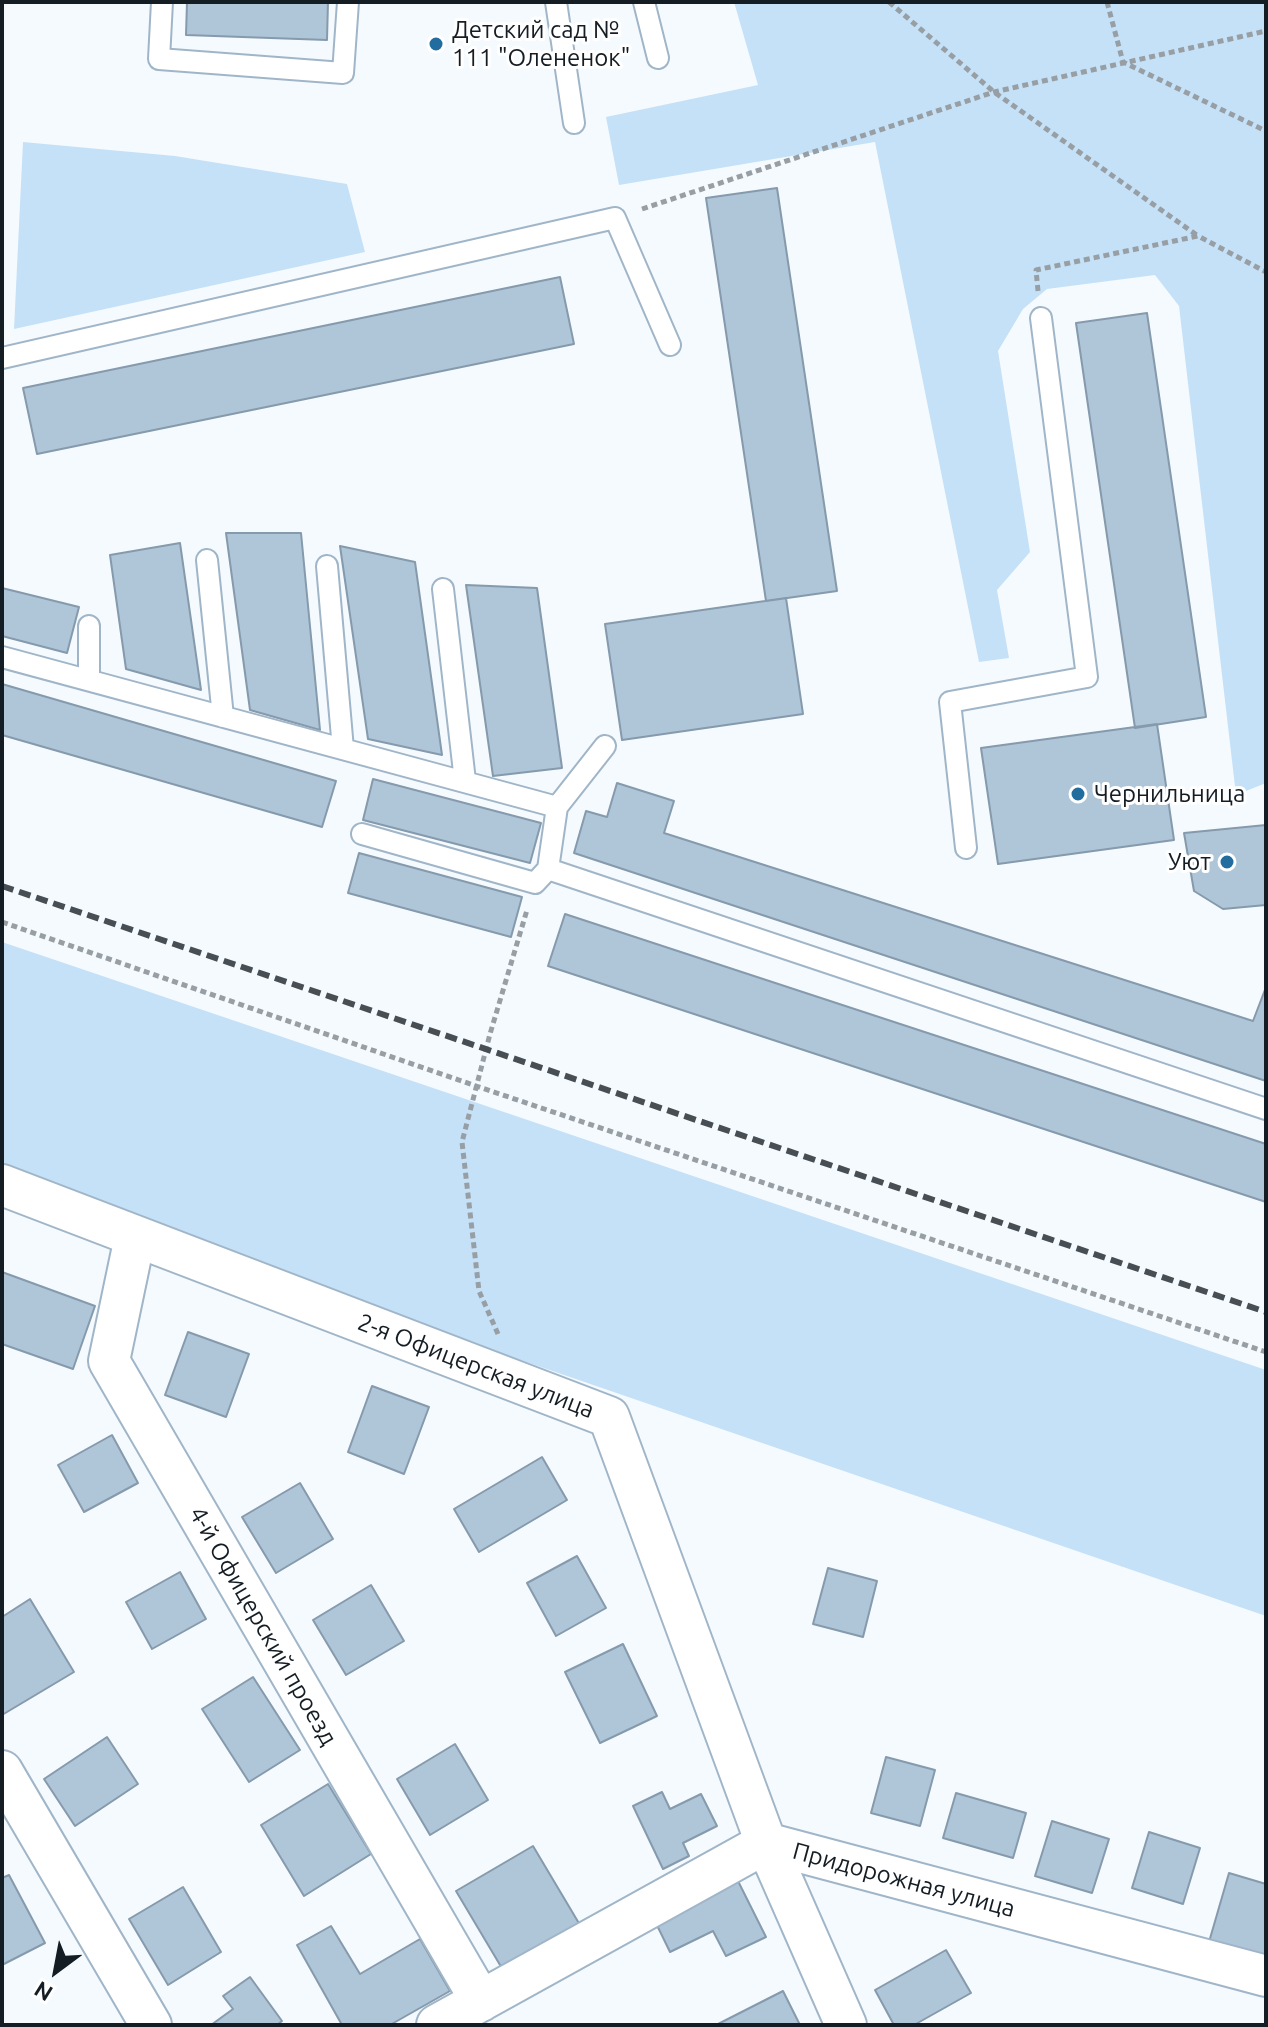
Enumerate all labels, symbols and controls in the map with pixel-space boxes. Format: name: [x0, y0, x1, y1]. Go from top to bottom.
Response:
place label: Детский сад № 111 "Олененок": [452, 16, 630, 72]
marker: Детский сад № 111 "Олененок": [427, 35, 445, 53]
place label: Чернильница: [1094, 780, 1245, 808]
marker: Чернильница: [1069, 785, 1087, 803]
place label: Уют: [1168, 848, 1211, 876]
marker: Уют: [1218, 853, 1236, 871]
street label: 2-я Офицерская улица: [354, 1308, 598, 1424]
street label: 4-й Офицерский проезд: [183, 1502, 343, 1750]
street label: Придорожная улица: [790, 1836, 1018, 1924]
north arrow: [16, 1931, 96, 2011]
text: N: [29, 1977, 57, 2007]

